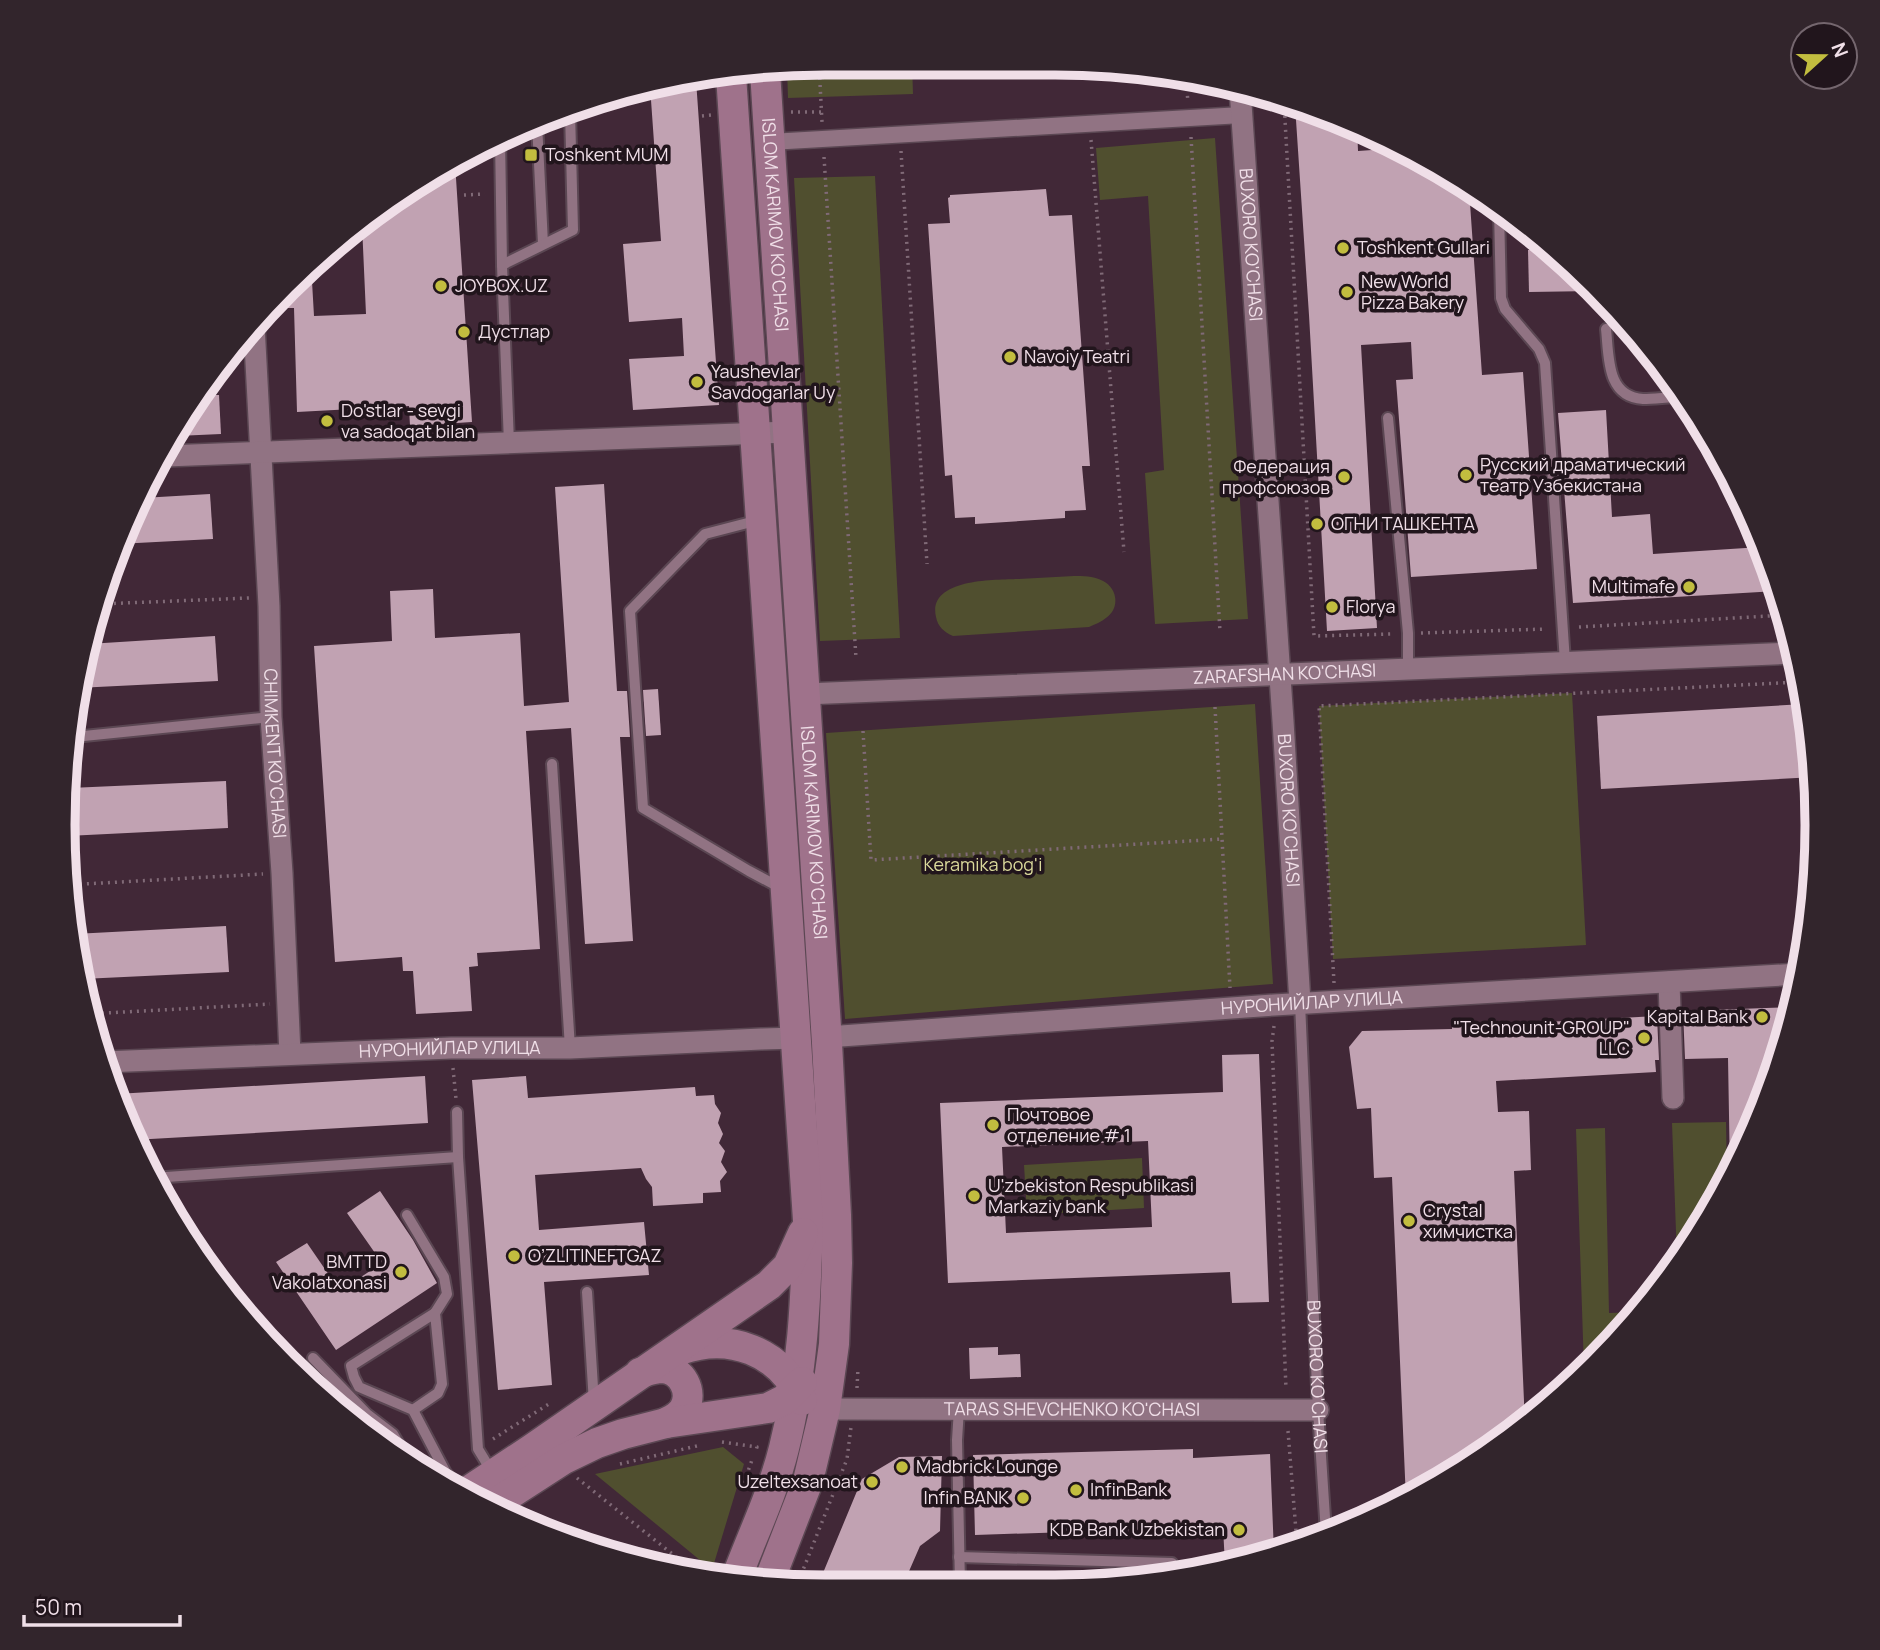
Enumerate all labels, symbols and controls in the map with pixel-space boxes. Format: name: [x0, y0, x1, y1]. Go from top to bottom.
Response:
north arrow: [1789, 21, 1859, 91]
text: N: [1825, 39, 1854, 61]
street label: ISLOM KARIMOV KO'CHASI: [757, 117, 795, 332]
place label: Toshkent MUM: [545, 142, 668, 166]
marker: Toshkent MUM: [523, 147, 539, 163]
street label: BUXORO KO'CHASI: [1234, 167, 1269, 322]
place label: Toshkent Gullari: [1357, 235, 1490, 259]
marker: Toshkent Gullari: [1335, 240, 1351, 256]
place label: New World Pizza Bakery: [1361, 269, 1465, 314]
place label: JOYBOX.UZ: [455, 273, 548, 297]
marker: JOYBOX.UZ: [433, 278, 449, 294]
marker: New World Pizza Bakery: [1339, 284, 1355, 300]
place label: Дустлар: [478, 319, 550, 343]
marker: Дустлар: [456, 324, 472, 340]
place label: Navoiy Teatri: [1024, 344, 1130, 368]
marker: Navoiy Teatri: [1002, 349, 1018, 365]
place label: Yaushevlar Savdogarlar Uy: [711, 359, 836, 404]
marker: Yaushevlar Savdogarlar Uy: [689, 374, 705, 390]
place label: Do'stlar - sevgi va sadoqat bilan: [341, 398, 475, 443]
marker: Do'stlar - sevgi va sadoqat bilan: [319, 413, 335, 429]
place label: Русский драматический театр Узбекистана: [1480, 452, 1686, 497]
place label: Федерация профсоюзов: [1222, 454, 1330, 499]
marker: Русский драматический театр Узбекистана: [1458, 467, 1474, 483]
marker: Федерация профсоюзов: [1336, 469, 1352, 485]
place label: ОГНИ ТАШКЕНТА: [1331, 511, 1476, 535]
marker: ОГНИ ТАШКЕНТА: [1309, 516, 1325, 532]
place label: Multimafe: [1592, 574, 1675, 598]
marker: Multimafe: [1681, 579, 1697, 595]
place label: Florya: [1346, 594, 1395, 618]
marker: Florya: [1324, 599, 1340, 615]
street label: ZARAFSHAN KO'CHASI: [1192, 657, 1377, 689]
street label: CHIMKENT KO'CHASI: [259, 668, 293, 839]
street label: ISLOM KARIMOV KO'CHASI: [796, 725, 833, 940]
street label: BUXORO KO'CHASI: [1273, 733, 1306, 888]
park label: Keramika bog'i: [923, 852, 1043, 876]
street label: НУРОНИЙЛАР УЛИЦА: [1220, 984, 1404, 1020]
place label: Kapital Bank: [1647, 1004, 1749, 1028]
marker: Kapital Bank: [1754, 1009, 1770, 1025]
place label: "Technounit-GROUP" LLC: [1453, 1015, 1630, 1060]
marker: "Technounit-GROUP" LLC: [1636, 1030, 1652, 1046]
street label: НУРОНИЙЛАР УЛИЦА: [358, 1035, 541, 1063]
place label: Почтовое отделение # 1: [1007, 1102, 1131, 1147]
marker: Почтовое отделение # 1: [985, 1117, 1001, 1133]
place label: U'zbekiston Respublikasi Markaziy bank: [988, 1173, 1194, 1218]
marker: U'zbekiston Respublikasi Markaziy bank: [966, 1188, 982, 1204]
place label: Crystal химчистка: [1423, 1198, 1513, 1243]
marker: Crystal химчистка: [1401, 1213, 1417, 1229]
place label: O’ZLITINEFTGAZ: [528, 1243, 662, 1267]
marker: O’ZLITINEFTGAZ: [506, 1248, 522, 1264]
place label: BMTTD Vakolatxonasi: [272, 1249, 387, 1294]
marker: BMTTD Vakolatxonasi: [393, 1264, 409, 1280]
street label: BUXORO KO'CHASI: [1302, 1299, 1334, 1454]
street label: TARAS SHEVCHENKO KO'CHASI: [944, 1396, 1200, 1421]
place label: Madbrick Lounge: [916, 1454, 1058, 1478]
marker: Madbrick Lounge: [894, 1459, 910, 1475]
place label: Uzeltexsanoat: [737, 1469, 858, 1493]
marker: Uzeltexsanoat: [864, 1474, 880, 1490]
place label: InfinBank: [1090, 1477, 1168, 1501]
marker: InfinBank: [1068, 1482, 1084, 1498]
place label: Infin BANK: [924, 1485, 1009, 1509]
marker: Infin BANK: [1015, 1490, 1031, 1506]
place label: KDB Bank Uzbekistan: [1050, 1517, 1225, 1541]
marker: KDB Bank Uzbekistan: [1231, 1522, 1247, 1538]
scale bar: [24, 1584, 180, 1628]
text: 50 m: [35, 1593, 82, 1621]

